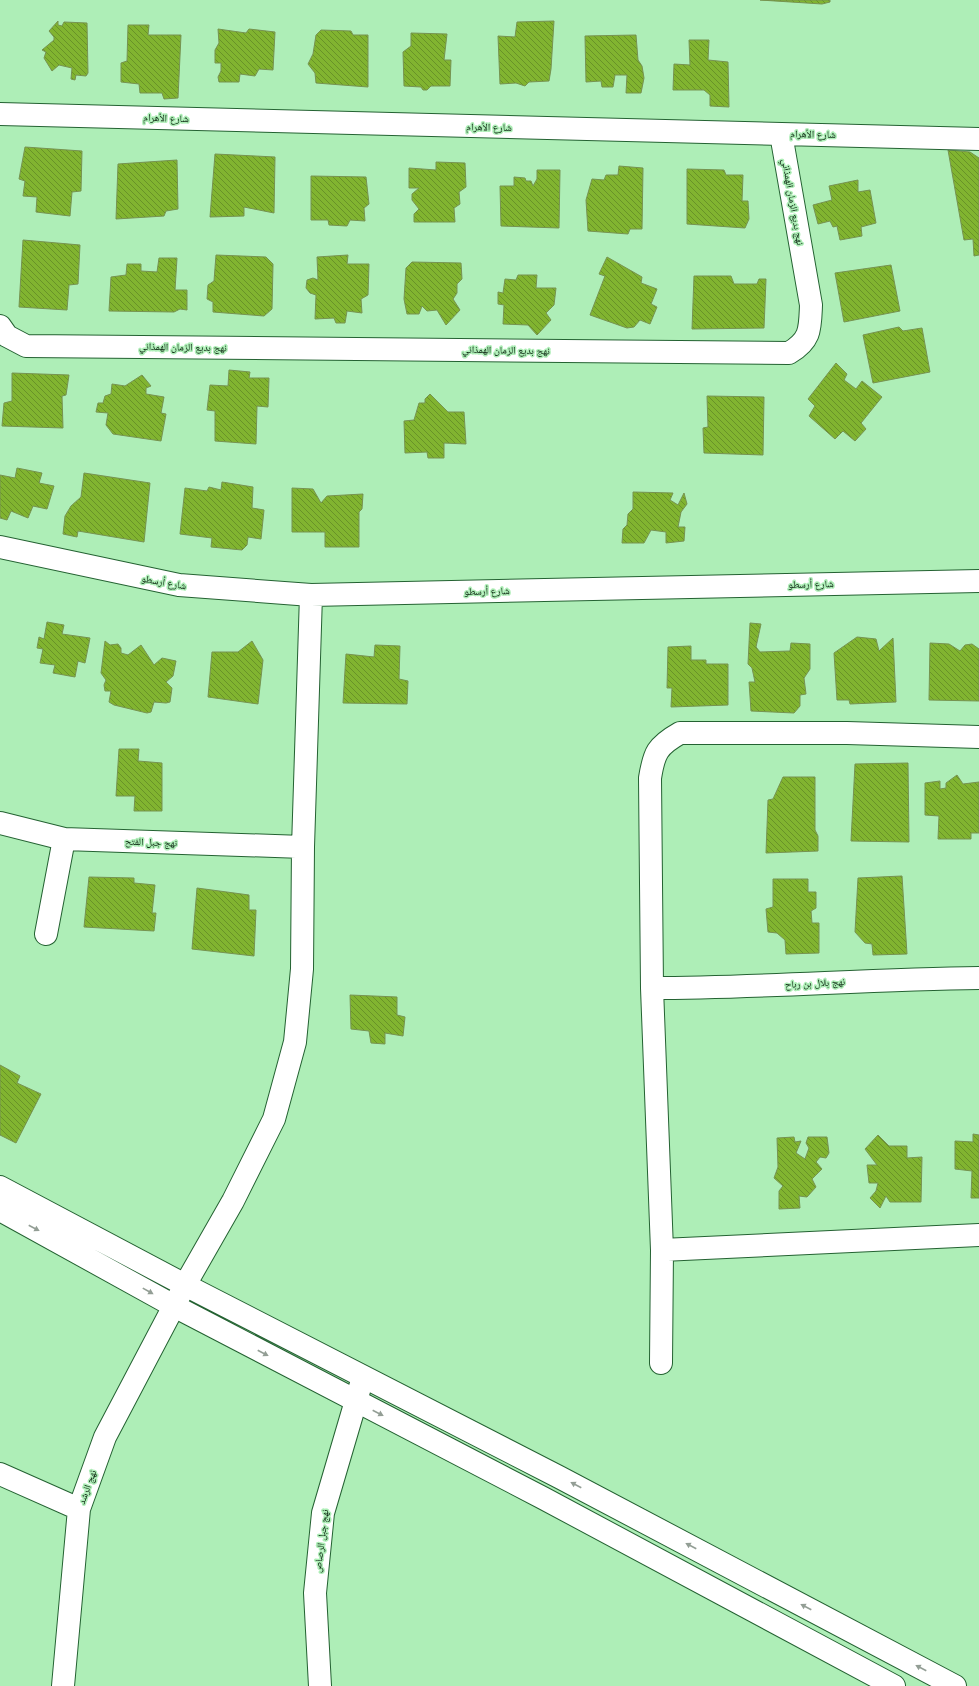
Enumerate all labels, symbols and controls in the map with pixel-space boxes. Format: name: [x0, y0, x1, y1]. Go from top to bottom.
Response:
street label: شارع الأهرام: [143, 111, 189, 126]
street label: شارع الأهرام: [466, 120, 512, 135]
street label: شارع الأهرام: [790, 127, 836, 142]
street label: نهج بديع الزمان الهمذاني: [777, 158, 807, 247]
street label: نهج بديع الزمان الهمذاني: [139, 340, 227, 356]
street label: نهج بديع الزمان الهمذاني: [462, 343, 550, 359]
street label: شارع أرسطو: [140, 572, 188, 592]
street label: شارع أرسطو: [788, 577, 834, 591]
street label: شارع أرسطو: [464, 584, 510, 598]
street label: نهج جبل الفتح: [125, 835, 178, 849]
street label: نهج بلال بن رباح: [785, 975, 846, 991]
one-way arrow: [29, 1225, 40, 1231]
one-way arrow: [142, 1288, 154, 1295]
one-way arrow: [257, 1349, 269, 1356]
one-way arrow: [372, 1410, 384, 1416]
street label: نهج الرشد: [75, 1468, 99, 1506]
one-way arrow: [570, 1482, 582, 1489]
street label: نهج جبل الرصاص: [311, 1508, 331, 1573]
one-way arrow: [685, 1543, 697, 1549]
one-way arrow: [800, 1604, 812, 1610]
one-way arrow: [915, 1665, 927, 1671]

